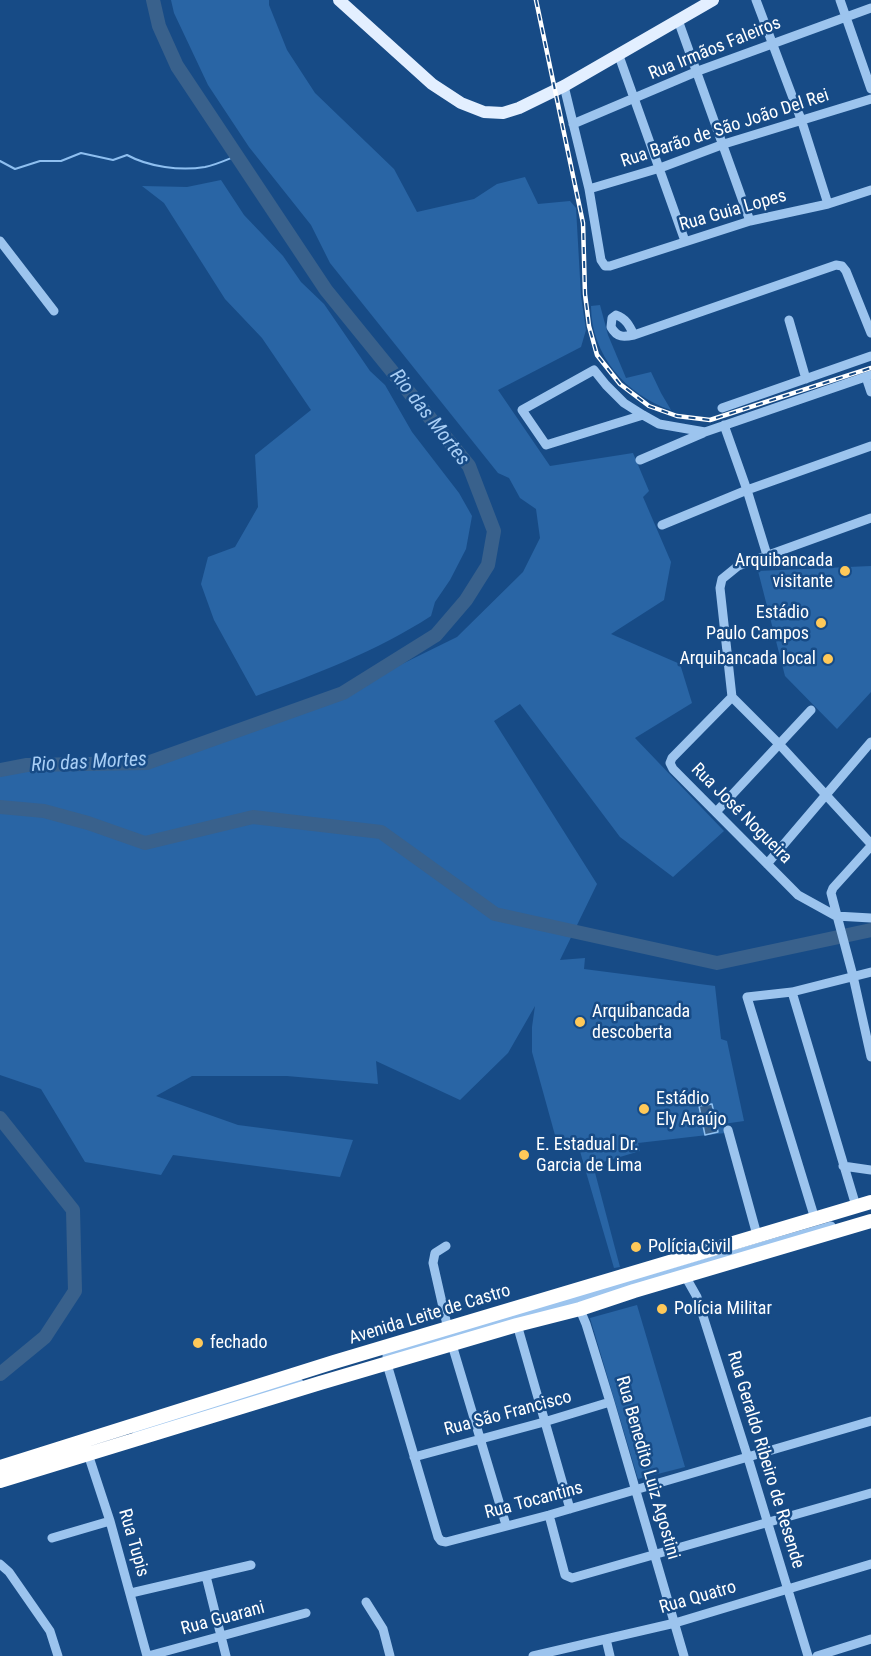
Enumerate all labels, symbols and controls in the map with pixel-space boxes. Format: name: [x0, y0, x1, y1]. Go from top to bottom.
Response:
street label: Rua Irmãos Faleiros: [646, 13, 784, 85]
street label: Rua Barão de São João Del Rei: [618, 85, 832, 173]
street label: Rua Guia Lopes: [677, 185, 789, 237]
water label: Rio das Mortes: [384, 365, 474, 471]
place label: Arquibancada visitante: [735, 550, 833, 592]
marker: Arquibancada visitante: [838, 564, 852, 578]
place label: Estádio Paulo Campos: [706, 602, 809, 644]
marker: Estádio Paulo Campos: [814, 616, 828, 630]
place label: Arquibancada local: [679, 648, 816, 670]
marker: Arquibancada local: [821, 652, 835, 666]
water label: Rio das Mortes: [31, 748, 147, 778]
street label: Rua José Nogueira: [686, 759, 796, 869]
place label: Arquibancada descoberta: [592, 1001, 690, 1044]
marker: Arquibancada descoberta: [573, 1015, 587, 1029]
place label: Estádio Ely Araújo: [656, 1088, 727, 1130]
marker: Estádio Ely Araújo: [637, 1102, 651, 1116]
place label: E. Estadual Dr. Garcia de Lima: [536, 1134, 642, 1176]
marker: E. Estadual Dr. Garcia de Lima: [517, 1148, 531, 1162]
place label: Polícia Civil: [648, 1236, 731, 1258]
marker: Polícia Civil: [629, 1240, 643, 1254]
street label: Avenida Leite de Castro: [347, 1280, 513, 1350]
place label: Polícia Militar: [674, 1298, 772, 1320]
marker: Polícia Militar: [655, 1302, 669, 1316]
place label: fechado: [210, 1332, 268, 1354]
marker: fechado: [191, 1336, 205, 1350]
street label: Rua Geraldo Ribeiro de Resende: [722, 1349, 808, 1571]
street label: Rua Benedito Luiz Agostini: [610, 1374, 684, 1562]
street label: Rua São Francisco: [442, 1387, 574, 1441]
street label: Rua Tocantins: [483, 1478, 585, 1524]
street label: Rua Tupis: [113, 1507, 153, 1579]
street label: Rua Quatro: [657, 1577, 739, 1619]
street label: Rua Guarani: [179, 1597, 267, 1641]

